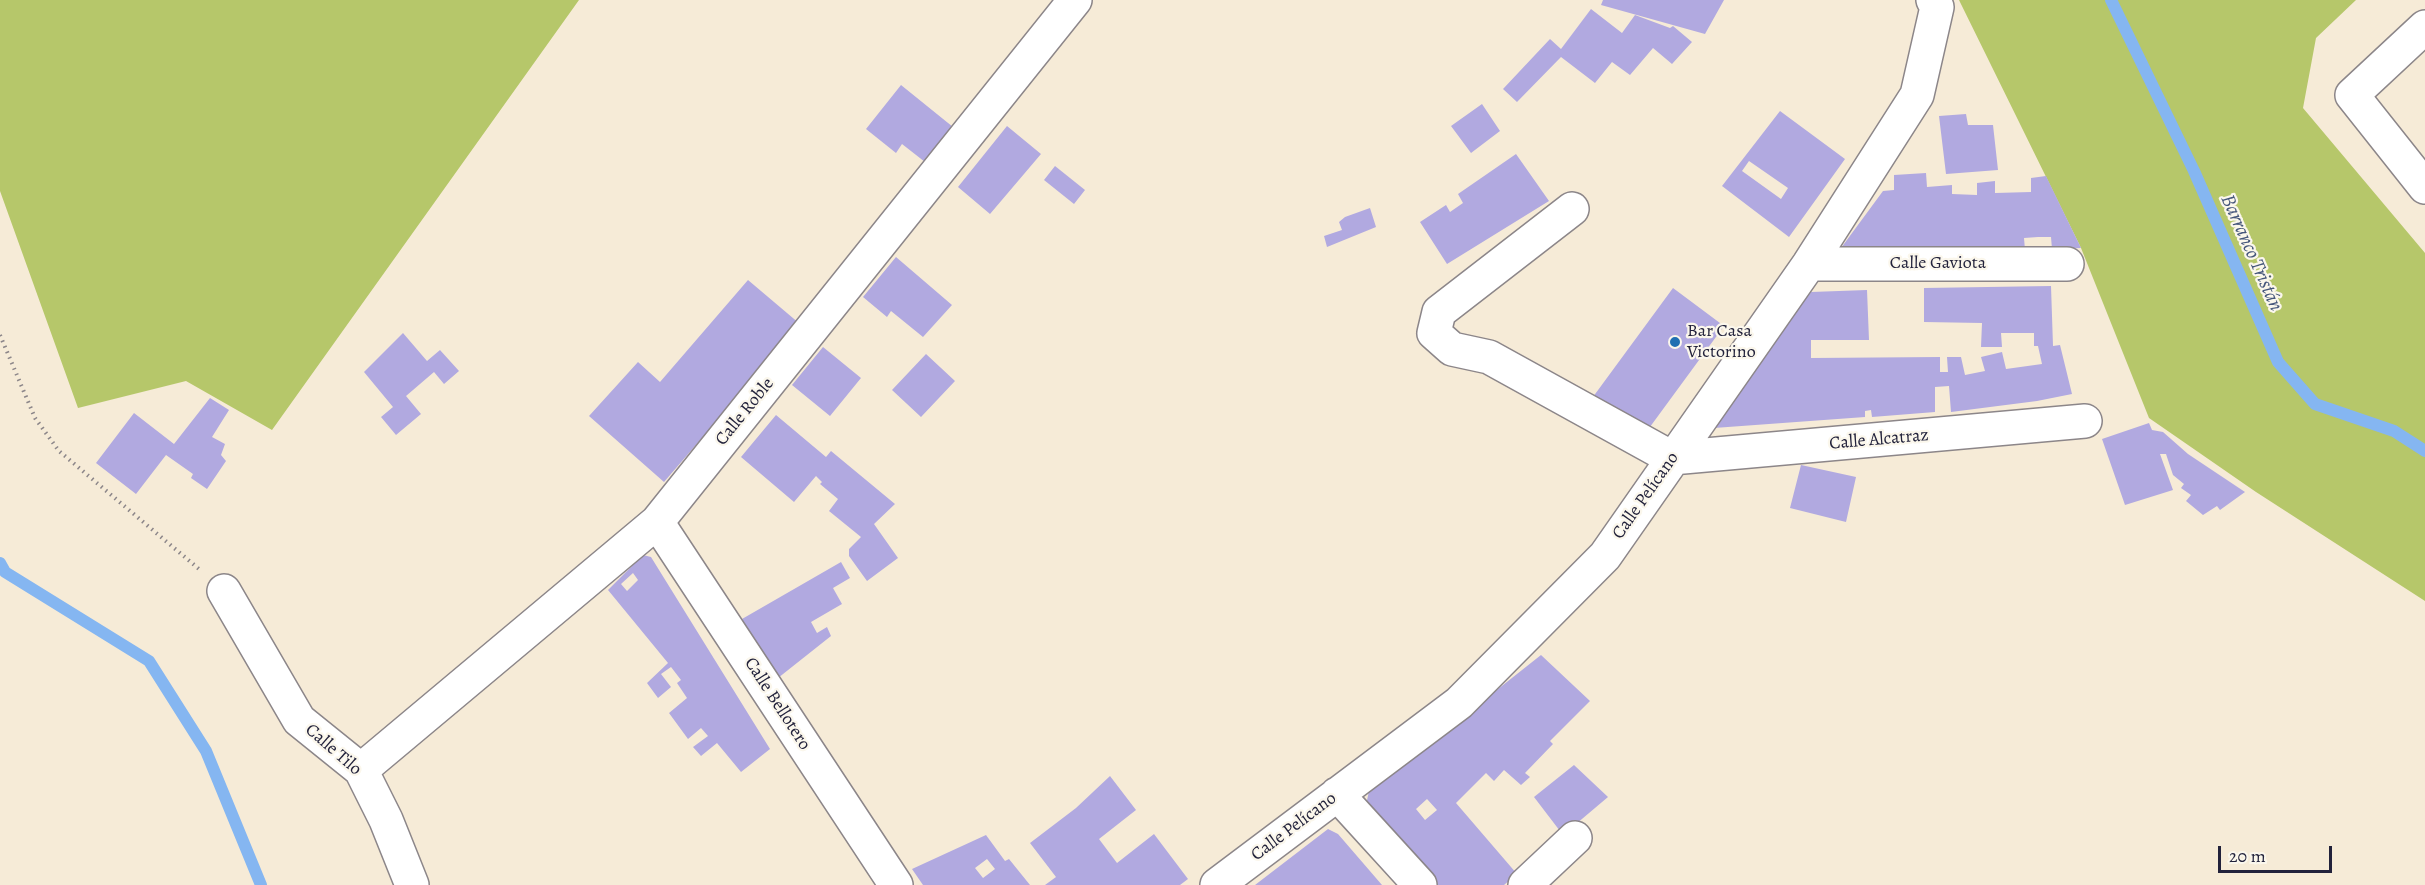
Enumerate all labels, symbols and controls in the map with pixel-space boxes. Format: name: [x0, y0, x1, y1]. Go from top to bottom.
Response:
water label: Barranco Tristán: [2215, 191, 2287, 315]
street label: Calle Gaviota: [1890, 253, 1986, 275]
place label: Bar Casa Victorino: [1687, 321, 1756, 364]
marker: Bar Casa Victorino: [1668, 335, 1682, 349]
street label: Calle Roble: [711, 374, 779, 450]
street label: Calle Alcatraz: [1828, 425, 1930, 455]
street label: Calle Pelícano: [1608, 448, 1684, 544]
street label: Calle Bellotero: [739, 654, 815, 754]
street label: Calle Tilo: [300, 720, 366, 780]
street label: Calle Pelícano: [1247, 788, 1341, 866]
scale bar: [2221, 834, 2335, 872]
text: 20 m: [2229, 844, 2266, 868]

